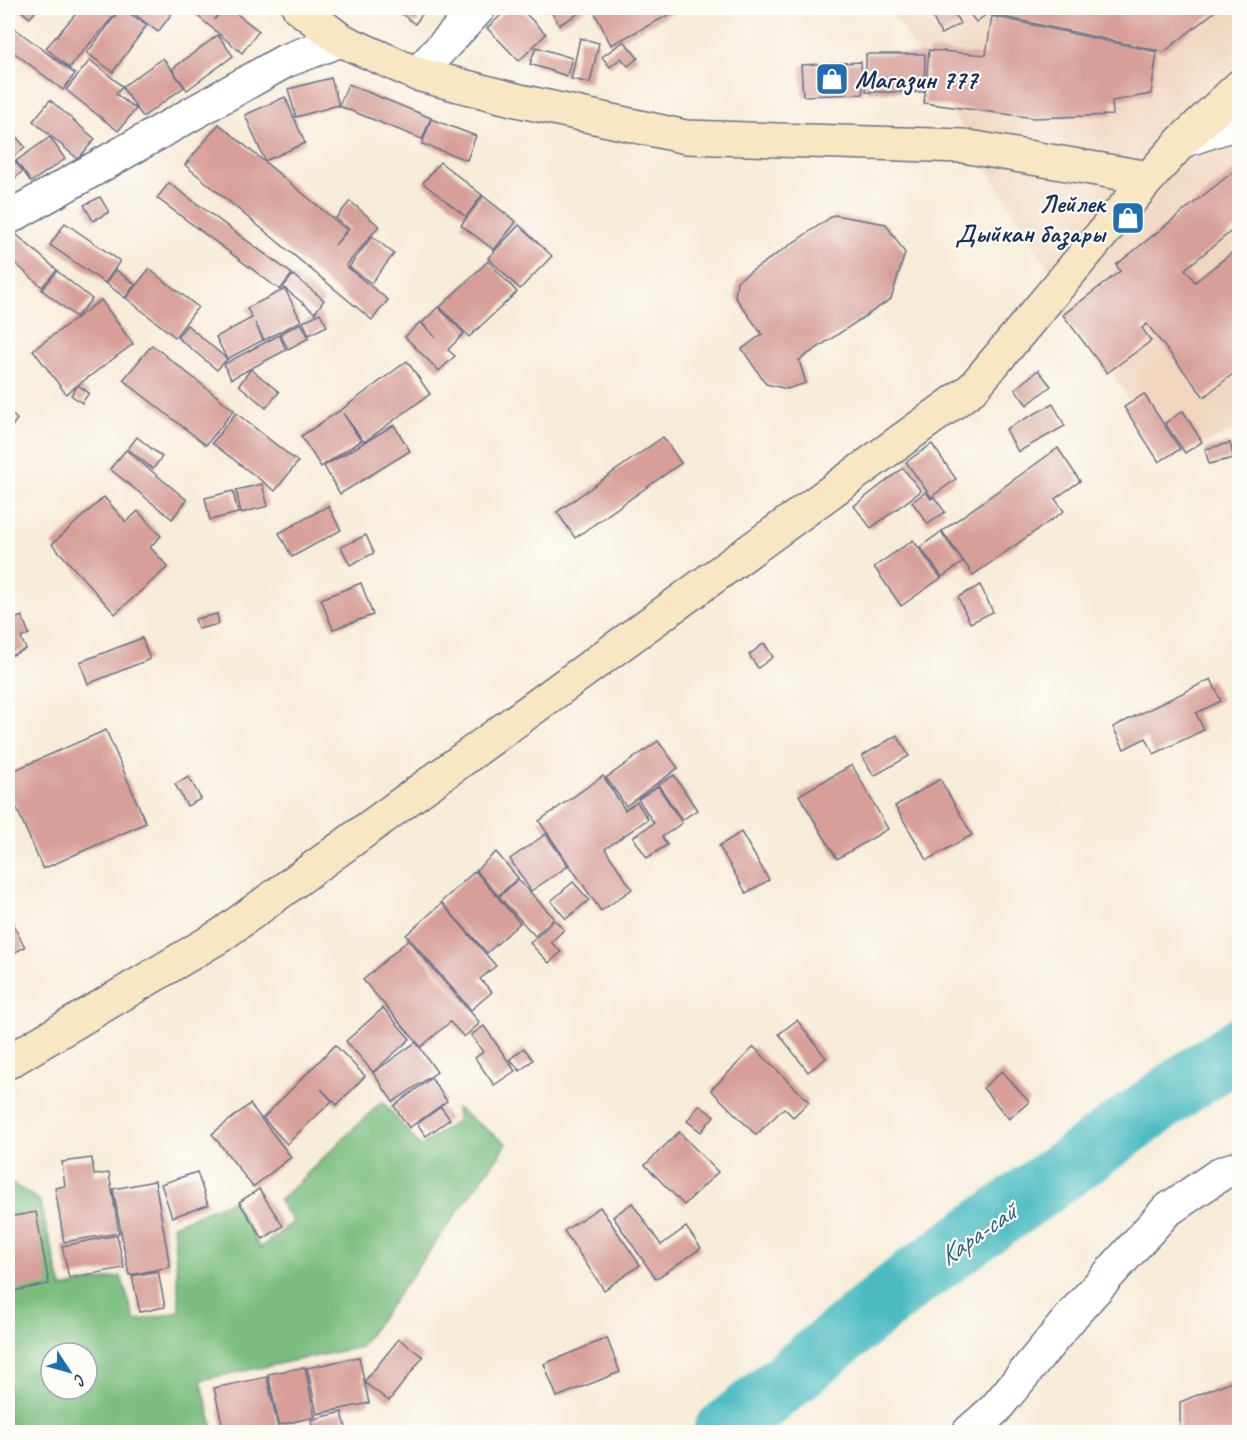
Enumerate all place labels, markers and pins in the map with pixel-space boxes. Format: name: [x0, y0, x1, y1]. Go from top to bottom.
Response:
shop icon: Магазин 777: [814, 61, 850, 97]
place label: Магазин 777: [855, 63, 980, 96]
place label: Лейлек Дыйкан базары: [955, 187, 1108, 250]
shop icon: Лейлек Дыйкан базары: [1110, 200, 1146, 236]

